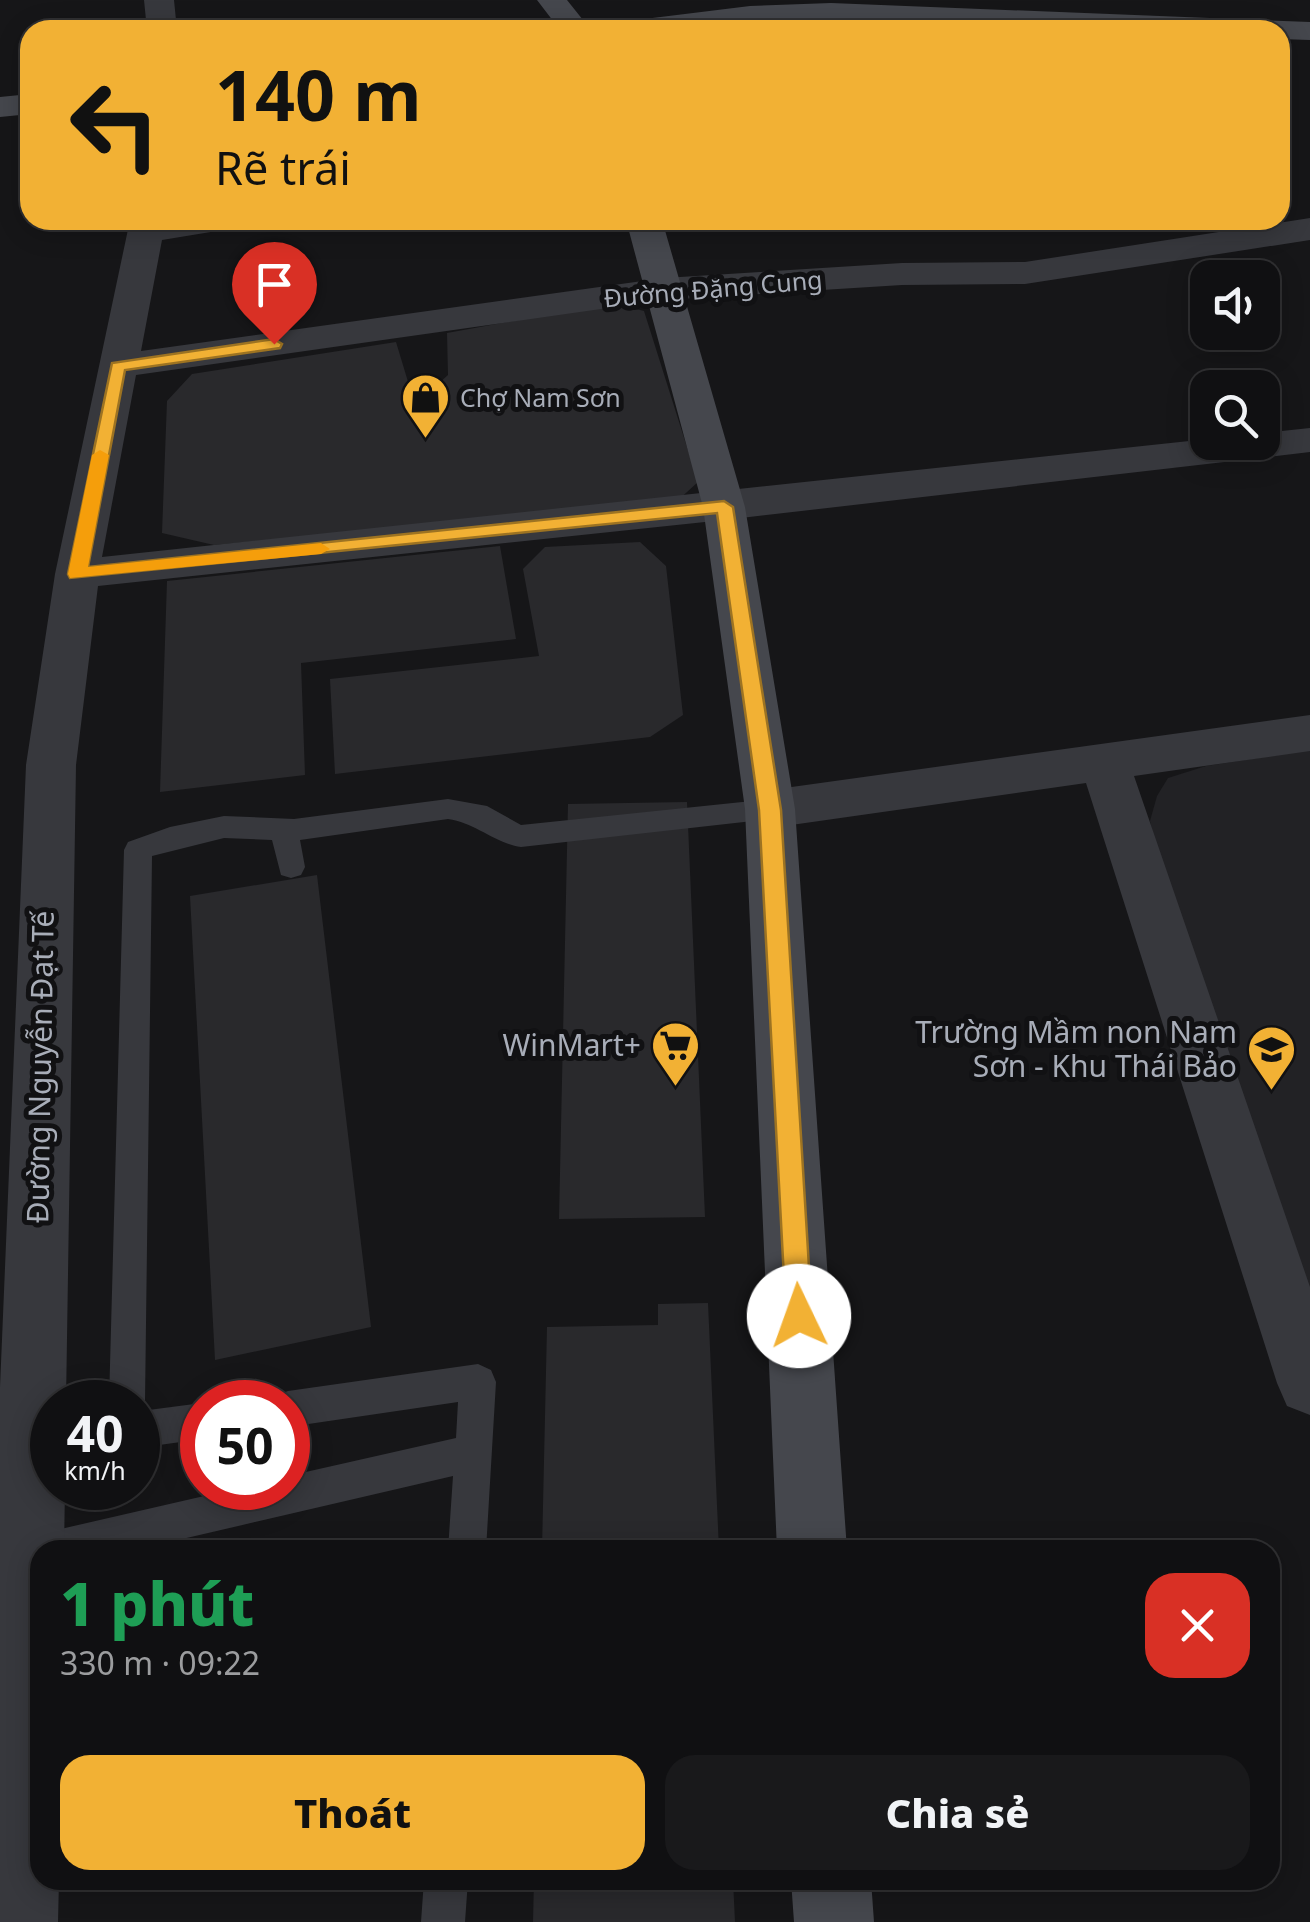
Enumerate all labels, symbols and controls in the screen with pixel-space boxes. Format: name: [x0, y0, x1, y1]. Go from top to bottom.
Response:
text: 140 m: [215, 46, 422, 142]
icon: left: [50, 60, 180, 190]
text: Rẽ trái: [215, 137, 351, 198]
pin: [232, 242, 317, 345]
icon: arrive: [247, 257, 302, 312]
map controls: [1190, 260, 1280, 460]
button: sound: [1190, 260, 1280, 350]
street label: Đường Đặng Cung: [602, 262, 824, 315]
button: search: [1190, 370, 1280, 460]
shop icon: Chợ Nam Sơn: [399, 372, 451, 440]
place label: Chợ Nam Sơn: [460, 380, 621, 414]
street label: Đường Nguyễn Đạt Tế: [16, 910, 63, 1224]
place label: Trường Mầm non Nam Sơn - Khu Thái Bảo: [915, 1011, 1237, 1086]
supermarket icon: WinMart+: [650, 1020, 702, 1088]
place label: WinMart+: [502, 1024, 641, 1065]
school or university icon: Trường Mầm non Nam Sơn - Khu Thái Bảo: [1246, 1024, 1298, 1092]
position arrow: [747, 1264, 851, 1368]
speed limit sign: 50: [180, 1380, 310, 1510]
text: 40: [66, 1399, 124, 1467]
text: km/h: [64, 1453, 126, 1487]
text: 1 phút: [60, 1562, 254, 1644]
button: close: [1145, 1573, 1250, 1678]
text: 330 m · 09:22: [60, 1641, 260, 1684]
button: Thoát: [60, 1755, 645, 1870]
button: Chia sẻ: [665, 1755, 1250, 1870]

